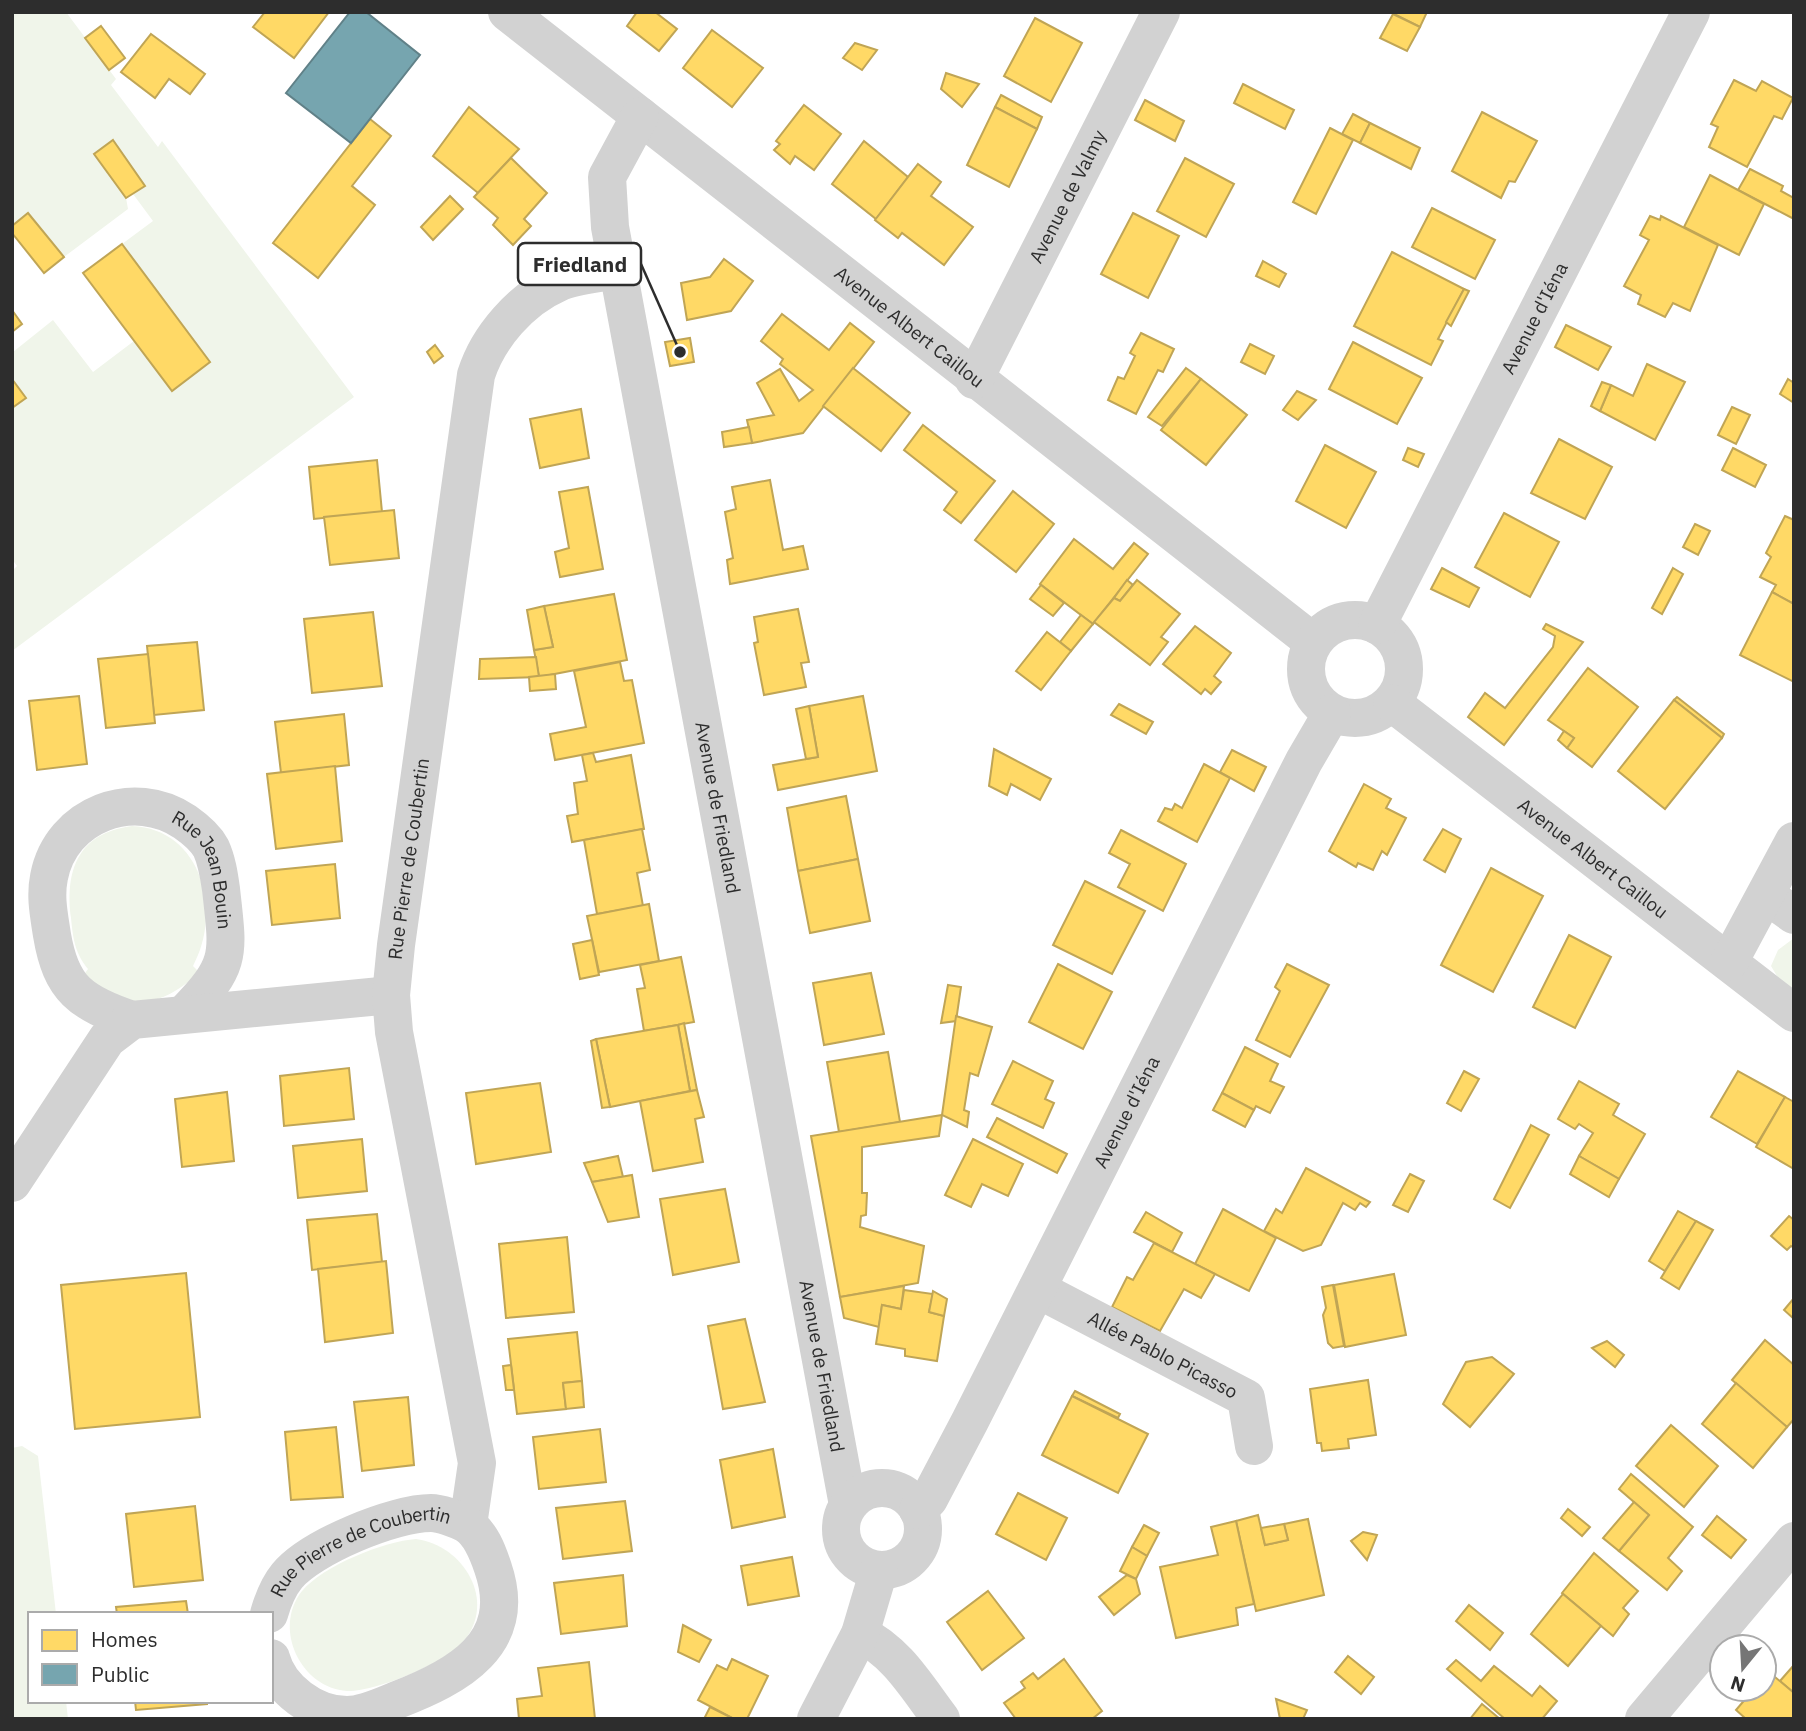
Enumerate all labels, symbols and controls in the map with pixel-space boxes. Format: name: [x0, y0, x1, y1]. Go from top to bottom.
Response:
street label: Avenue de Valmy: [1024, 125, 1111, 267]
callout: Friedland: [518, 243, 641, 285]
text: Friedland: [533, 250, 627, 278]
street label: Avenue d'Iéna: [1496, 258, 1573, 378]
street label: Avenue Albert Caillou: [830, 261, 989, 393]
street label: Avenue de Friedland: [690, 720, 746, 896]
street label: Rue Pierre de Coubertin: [383, 756, 434, 961]
street label: Avenue Albert Caillou: [1513, 793, 1673, 924]
street label: Rue Jean Bouin: [168, 805, 237, 930]
street label: Avenue d'Iéna: [1088, 1052, 1165, 1172]
street label: Avenue de Friedland: [794, 1278, 850, 1454]
street label: Allée Pablo Picasso: [1084, 1306, 1242, 1404]
street label: Rue Pierre de Coubertin: [264, 1501, 454, 1601]
legend: [28, 1612, 273, 1703]
text: Homes: [91, 1625, 158, 1653]
north arrow: [1708, 1633, 1778, 1703]
text: Public: [91, 1660, 149, 1688]
text: N: [1727, 1671, 1748, 1698]

